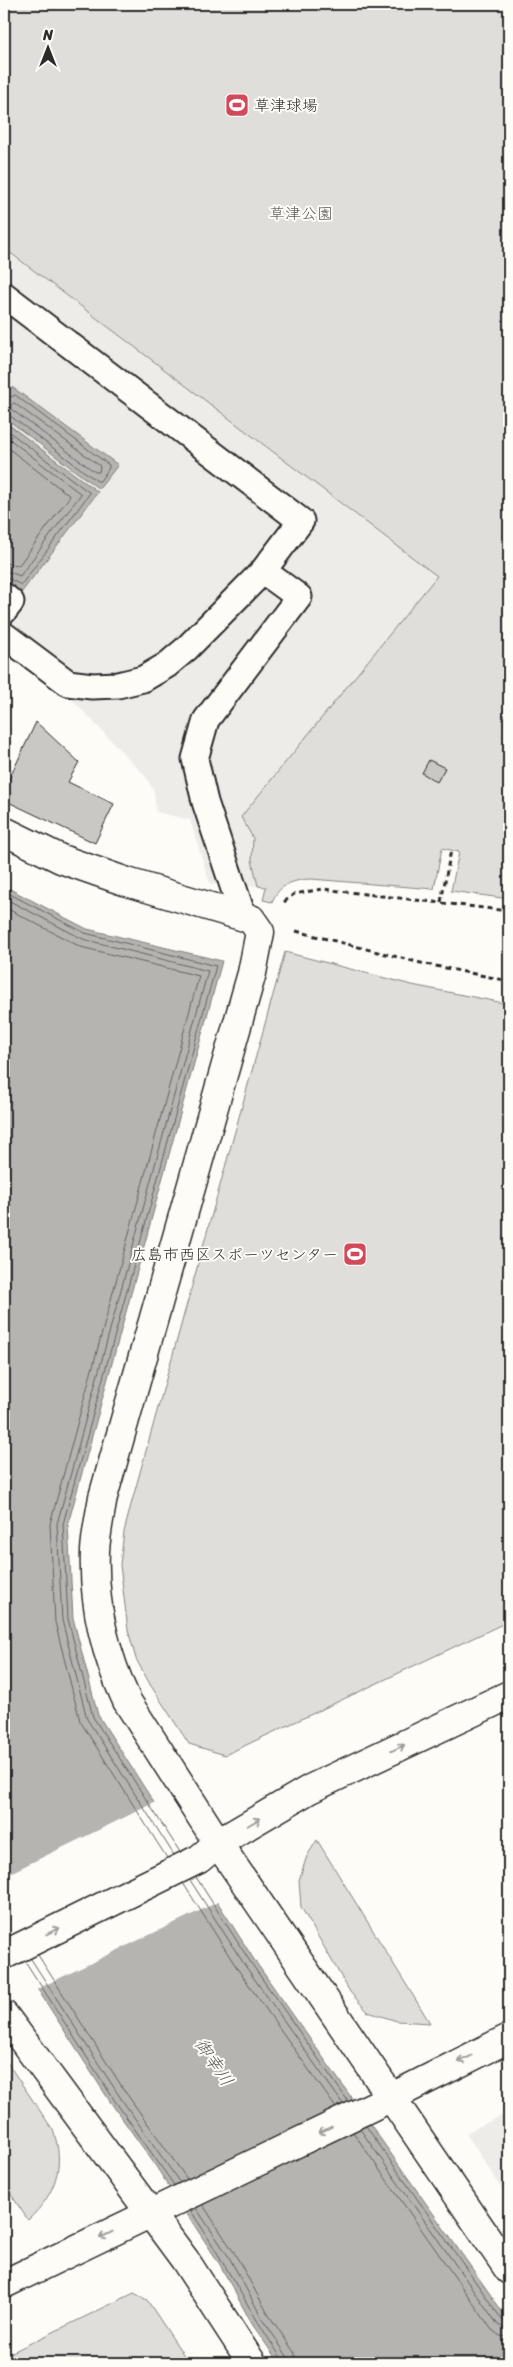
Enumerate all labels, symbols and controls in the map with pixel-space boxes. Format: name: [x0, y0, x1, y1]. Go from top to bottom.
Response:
north arrow: [22, 22, 72, 72]
text: N: [42, 23, 53, 48]
place label: 草津球場: [254, 91, 318, 120]
sports icon: 草津球場: [224, 92, 250, 118]
park label: 草津公園: [269, 199, 333, 228]
place label: 広島市西区スポーツセンター: [131, 1240, 338, 1269]
sports icon: 広島市西区スポーツセンター: [342, 1241, 368, 1267]
one-way arrow: [390, 1742, 405, 1752]
one-way arrow: [246, 1817, 260, 1827]
one-way arrow: [45, 1926, 60, 1935]
water label: 御幸川: [186, 2031, 242, 2093]
one-way arrow: [458, 2055, 473, 2064]
one-way arrow: [317, 2125, 332, 2135]
one-way arrow: [99, 2230, 114, 2240]

